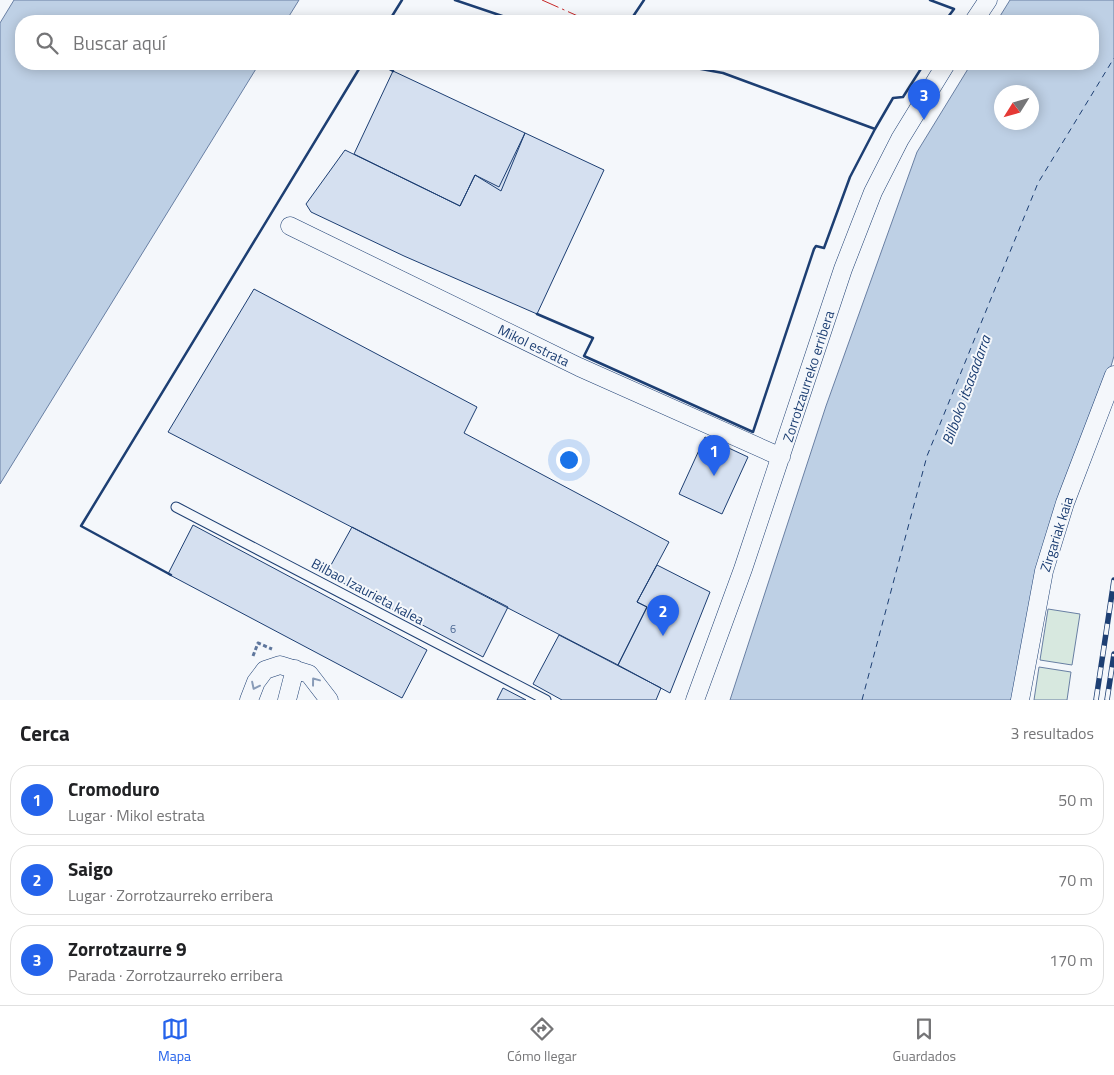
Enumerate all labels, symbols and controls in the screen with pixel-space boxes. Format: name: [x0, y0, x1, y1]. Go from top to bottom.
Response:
search box: [15, 15, 1099, 70]
text: Buscar aquí: [73, 28, 166, 57]
icon: search: [33, 29, 61, 57]
pin: 3: [908, 79, 940, 120]
north arrow: [994, 85, 1039, 130]
street label: Zorrotzaurreko erribera: [777, 308, 839, 444]
street label: Mikol estrata: [495, 319, 573, 371]
water label: Bilboko itsasadarra: [936, 331, 997, 448]
pin: 1: [698, 435, 730, 476]
your location: [556, 447, 582, 473]
street label: Zirgariak kaia: [1034, 494, 1078, 574]
street label: Bilbao Izaurieta kalea: [308, 552, 428, 630]
pin: 2: [647, 595, 679, 636]
house number: 6: [450, 621, 456, 637]
one-way arrow: [312, 678, 320, 687]
one-way arrow: [251, 681, 261, 690]
text: Cerca: [20, 717, 70, 749]
text: 3 resultados: [1010, 721, 1094, 745]
text: Cromoduro: [68, 774, 160, 803]
text: 1: [33, 788, 41, 812]
text: 50 m: [1058, 788, 1093, 812]
text: Lugar · Mikol estrata: [68, 803, 205, 827]
text: Saigo: [68, 854, 113, 883]
text: 2: [33, 868, 41, 892]
text: 70 m: [1058, 868, 1093, 892]
text: Lugar · Zorrotzaurreko erribera: [68, 883, 273, 907]
text: Zorrotzaurre 9: [68, 934, 187, 963]
text: 3: [33, 948, 41, 972]
text: 170 m: [1049, 948, 1093, 972]
text: Parada · Zorrotzaurreko erribera: [68, 963, 283, 987]
tab: Mapa: [158, 1015, 191, 1066]
tab: Cómo llegar: [507, 1015, 577, 1066]
tab: Guardados: [893, 1015, 956, 1066]

